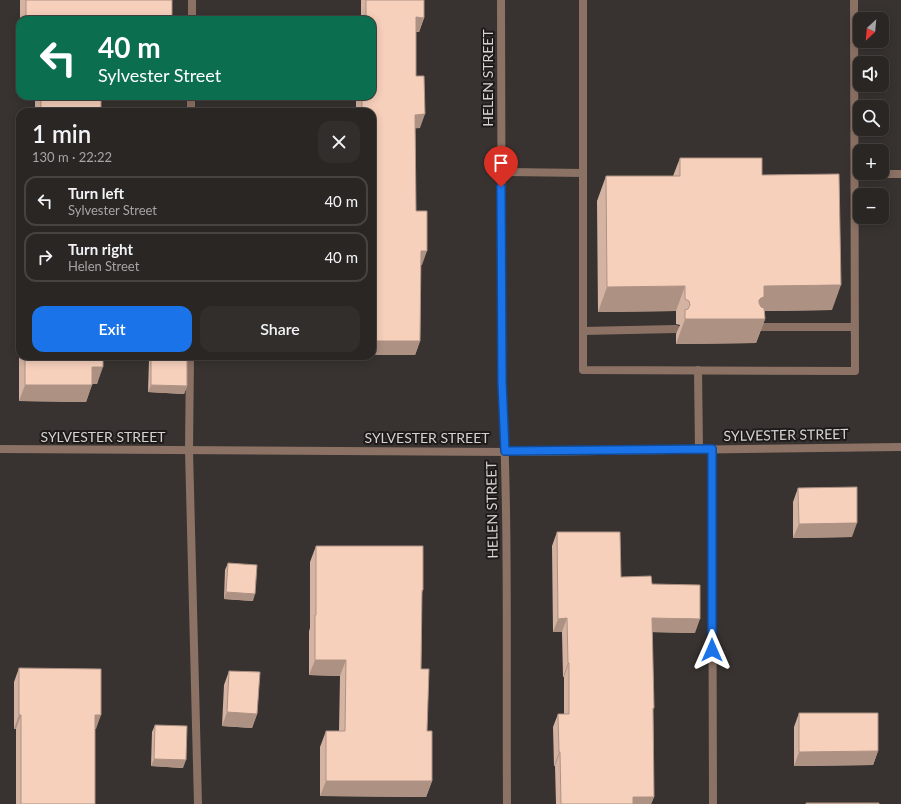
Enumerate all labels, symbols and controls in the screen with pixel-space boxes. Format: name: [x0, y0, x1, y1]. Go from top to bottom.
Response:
north arrow: [853, 12, 889, 48]
map controls: [853, 12, 889, 224]
street label: HELEN STREET: [479, 29, 496, 127]
text: 40 m: [98, 30, 161, 64]
icon: left: [32, 32, 84, 84]
button: sound: [853, 56, 889, 92]
text: Sylvester Street: [98, 64, 221, 86]
button: search: [853, 100, 889, 136]
text: 1 min: [32, 119, 91, 148]
button: close: [318, 121, 360, 163]
button: +: [853, 144, 889, 180]
pin: [484, 146, 518, 187]
text: 130 m · 22:22: [32, 149, 112, 165]
icon: arrive: [490, 152, 512, 174]
text: Turn left: [68, 184, 124, 202]
button: −: [853, 188, 889, 224]
icon: left: [34, 190, 56, 212]
text: 40 m: [324, 192, 358, 210]
text: Sylvester Street: [68, 202, 157, 218]
text: Turn right: [68, 240, 133, 258]
icon: right: [34, 246, 56, 268]
text: 40 m: [324, 248, 358, 266]
text: Helen Street: [68, 258, 139, 274]
button: Exit: [32, 306, 192, 352]
button: Share: [200, 306, 360, 352]
street label: SYLVESTER STREET: [723, 425, 849, 444]
street label: SYLVESTER STREET: [40, 428, 166, 445]
street label: SYLVESTER STREET: [364, 429, 490, 446]
street label: HELEN STREET: [482, 460, 501, 559]
position arrow: [691, 629, 733, 671]

